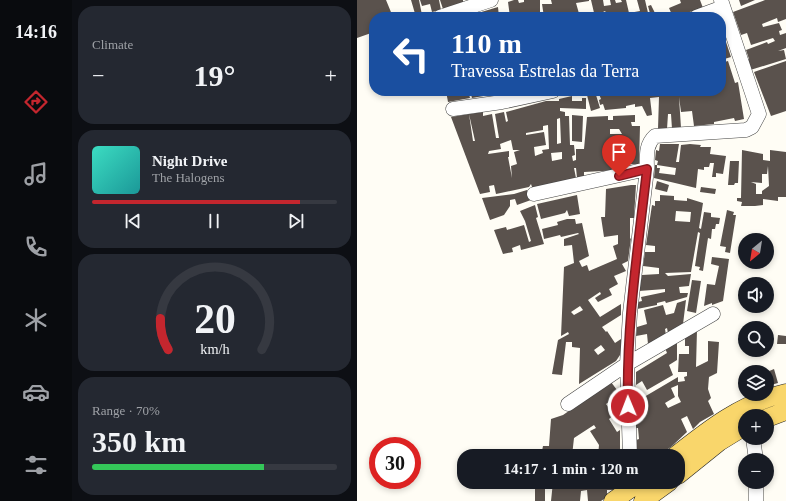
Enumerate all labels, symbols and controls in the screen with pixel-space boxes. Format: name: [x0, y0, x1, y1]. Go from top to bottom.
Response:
text: 14:16: [15, 22, 57, 42]
icon: left: [385, 28, 437, 80]
text: 110 m: [451, 28, 522, 59]
text: Climate: [92, 37, 133, 52]
text: 19°: [194, 59, 236, 92]
text: Travessa Estrelas da Terra: [451, 61, 639, 81]
text: −: [92, 63, 104, 88]
text: +: [325, 63, 337, 88]
icon: directions: [22, 88, 50, 116]
pin: [602, 135, 636, 176]
icon: arrive: [608, 141, 630, 163]
text: Night Drive: [152, 153, 227, 169]
icon: music: [22, 160, 50, 188]
text: The Halogens: [152, 170, 225, 185]
icon: previous: [122, 210, 144, 232]
icon: pause: [203, 210, 225, 232]
icon: next: [285, 210, 307, 232]
icon: phone: [22, 233, 50, 261]
north arrow: [738, 233, 774, 269]
map controls: [738, 233, 774, 489]
button: sound: [738, 277, 774, 313]
text: 20: [194, 296, 235, 342]
icon: climate: [22, 306, 50, 334]
button: search: [738, 321, 774, 357]
text: km/h: [200, 341, 229, 357]
button: layers: [738, 365, 774, 401]
icon: car: [22, 378, 50, 406]
position arrow: [607, 385, 649, 427]
text: Range · 70%: [92, 403, 160, 418]
button: +: [738, 409, 774, 445]
text: 350 km: [92, 425, 186, 458]
speed limit sign: 30: [369, 437, 421, 489]
icon: filters: [22, 451, 50, 479]
button: −: [738, 453, 774, 489]
text: 14:17 · 1 min · 120 m: [504, 461, 639, 477]

